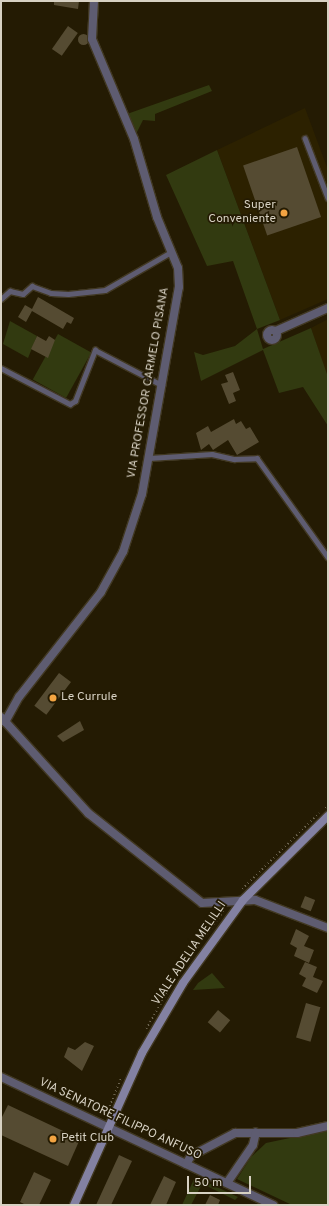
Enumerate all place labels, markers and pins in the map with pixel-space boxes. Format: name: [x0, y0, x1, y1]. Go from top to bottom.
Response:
place label: Super Conveniente: [208, 199, 276, 227]
marker: Super Conveniente: [279, 208, 289, 218]
place label: Le Currule: [61, 691, 117, 705]
marker: Le Currule: [48, 693, 58, 703]
place label: Petit Club: [61, 1132, 114, 1146]
marker: Petit Club: [48, 1134, 58, 1144]

